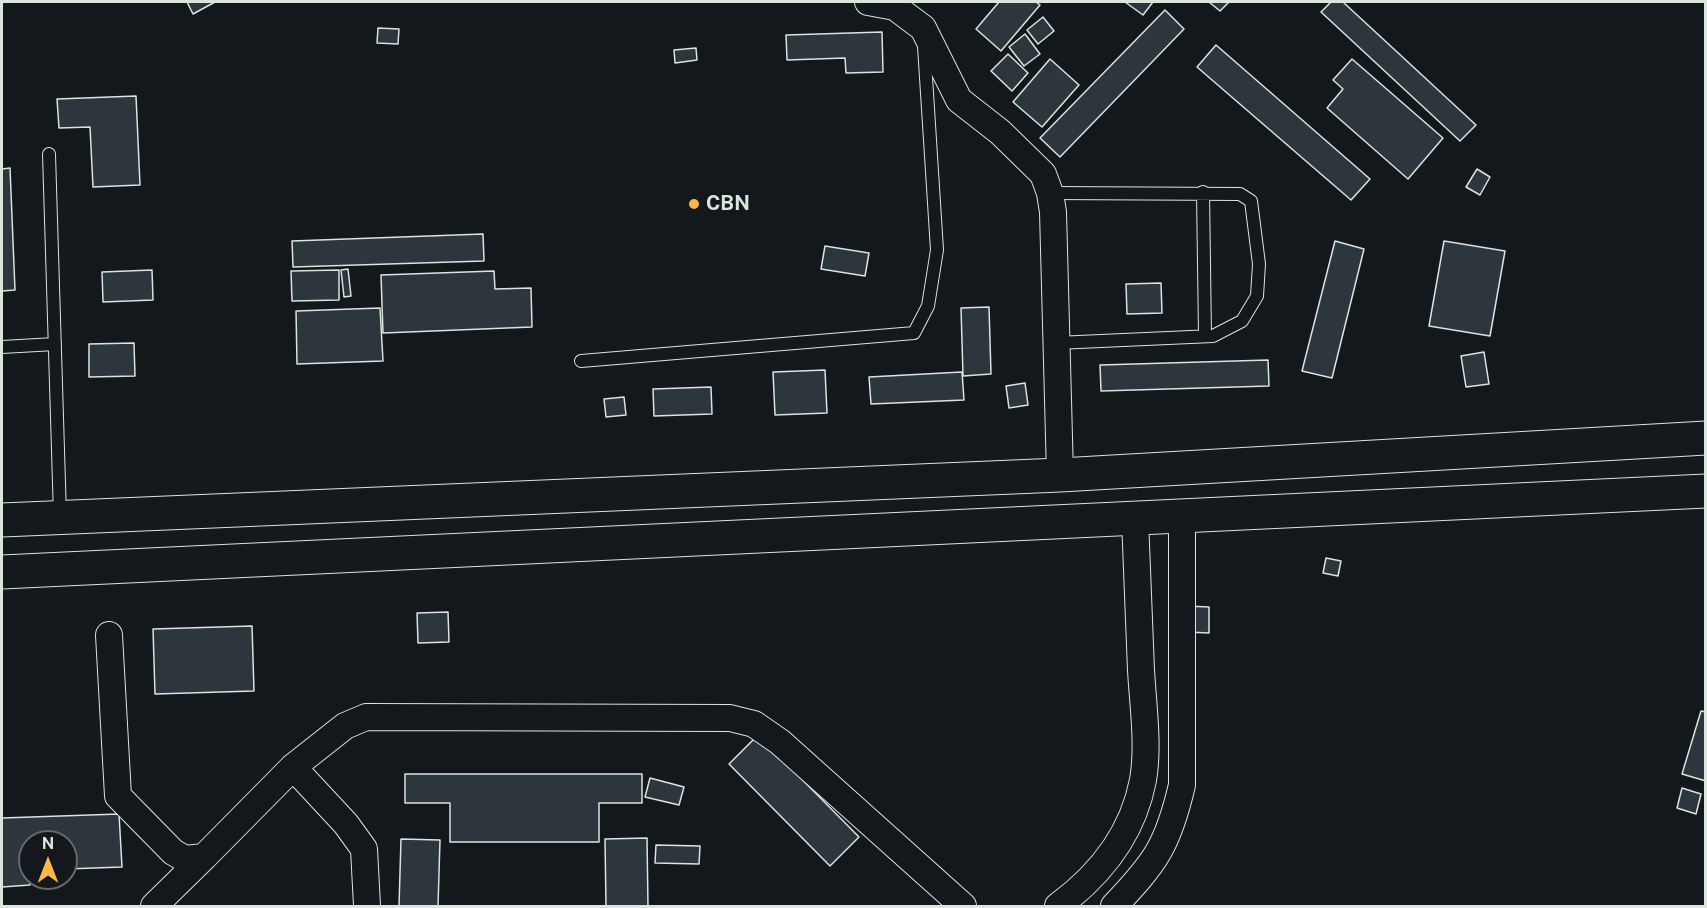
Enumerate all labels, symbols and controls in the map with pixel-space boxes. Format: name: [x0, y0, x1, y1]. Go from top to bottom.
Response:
place label: CBN: [706, 192, 750, 216]
marker: CBN: [687, 197, 701, 211]
north arrow: [18, 830, 78, 890]
text: N: [42, 834, 54, 853]

